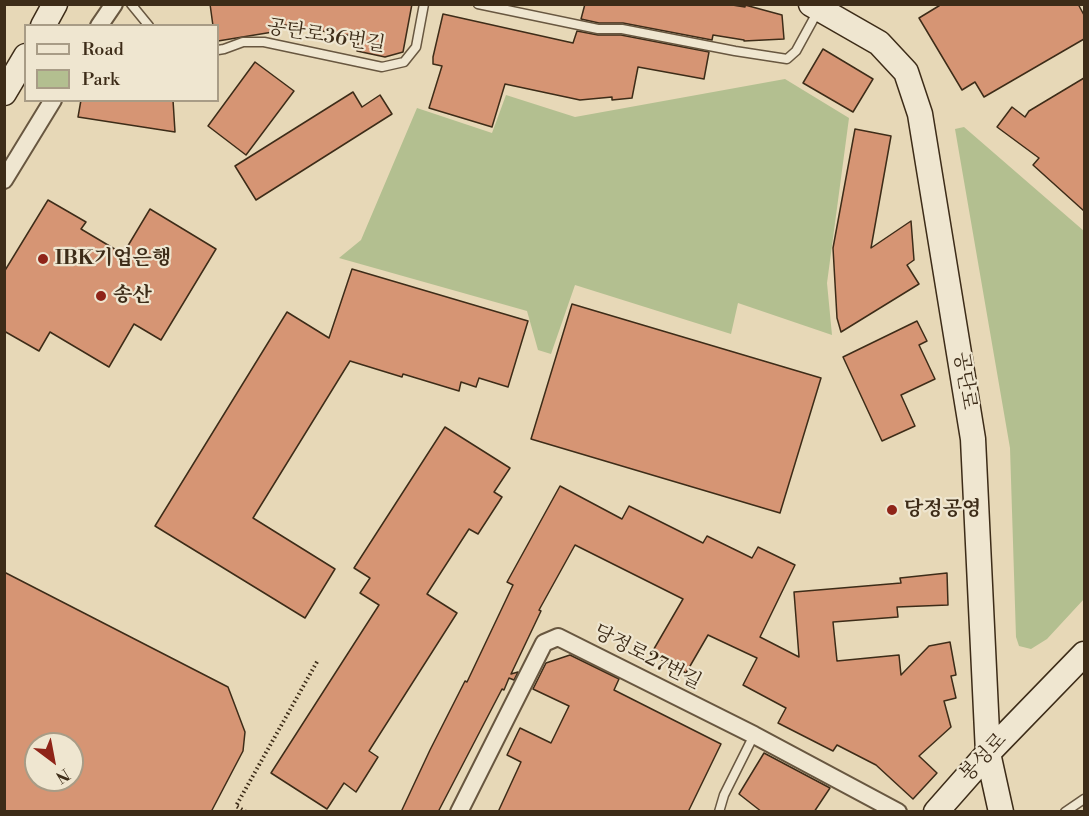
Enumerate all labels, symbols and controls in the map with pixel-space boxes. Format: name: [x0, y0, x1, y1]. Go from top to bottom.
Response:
street label: 공단로36번길: [265, 16, 387, 58]
legend: [24, 24, 219, 102]
text: Road: [82, 38, 124, 61]
text: Park: [82, 68, 119, 91]
place label: IBK기업은행: [55, 247, 171, 271]
marker: IBK기업은행: [36, 252, 50, 266]
place label: 송산: [113, 284, 152, 308]
marker: 송산: [94, 289, 108, 303]
street label: 공단로: [948, 350, 980, 412]
place label: 당정공영: [904, 498, 981, 522]
marker: 당정공영: [885, 503, 899, 517]
street label: 당정로27번길: [589, 621, 705, 695]
street label: 봉성로: [955, 729, 1013, 787]
north arrow: [24, 732, 84, 792]
text: N: [52, 764, 73, 787]

